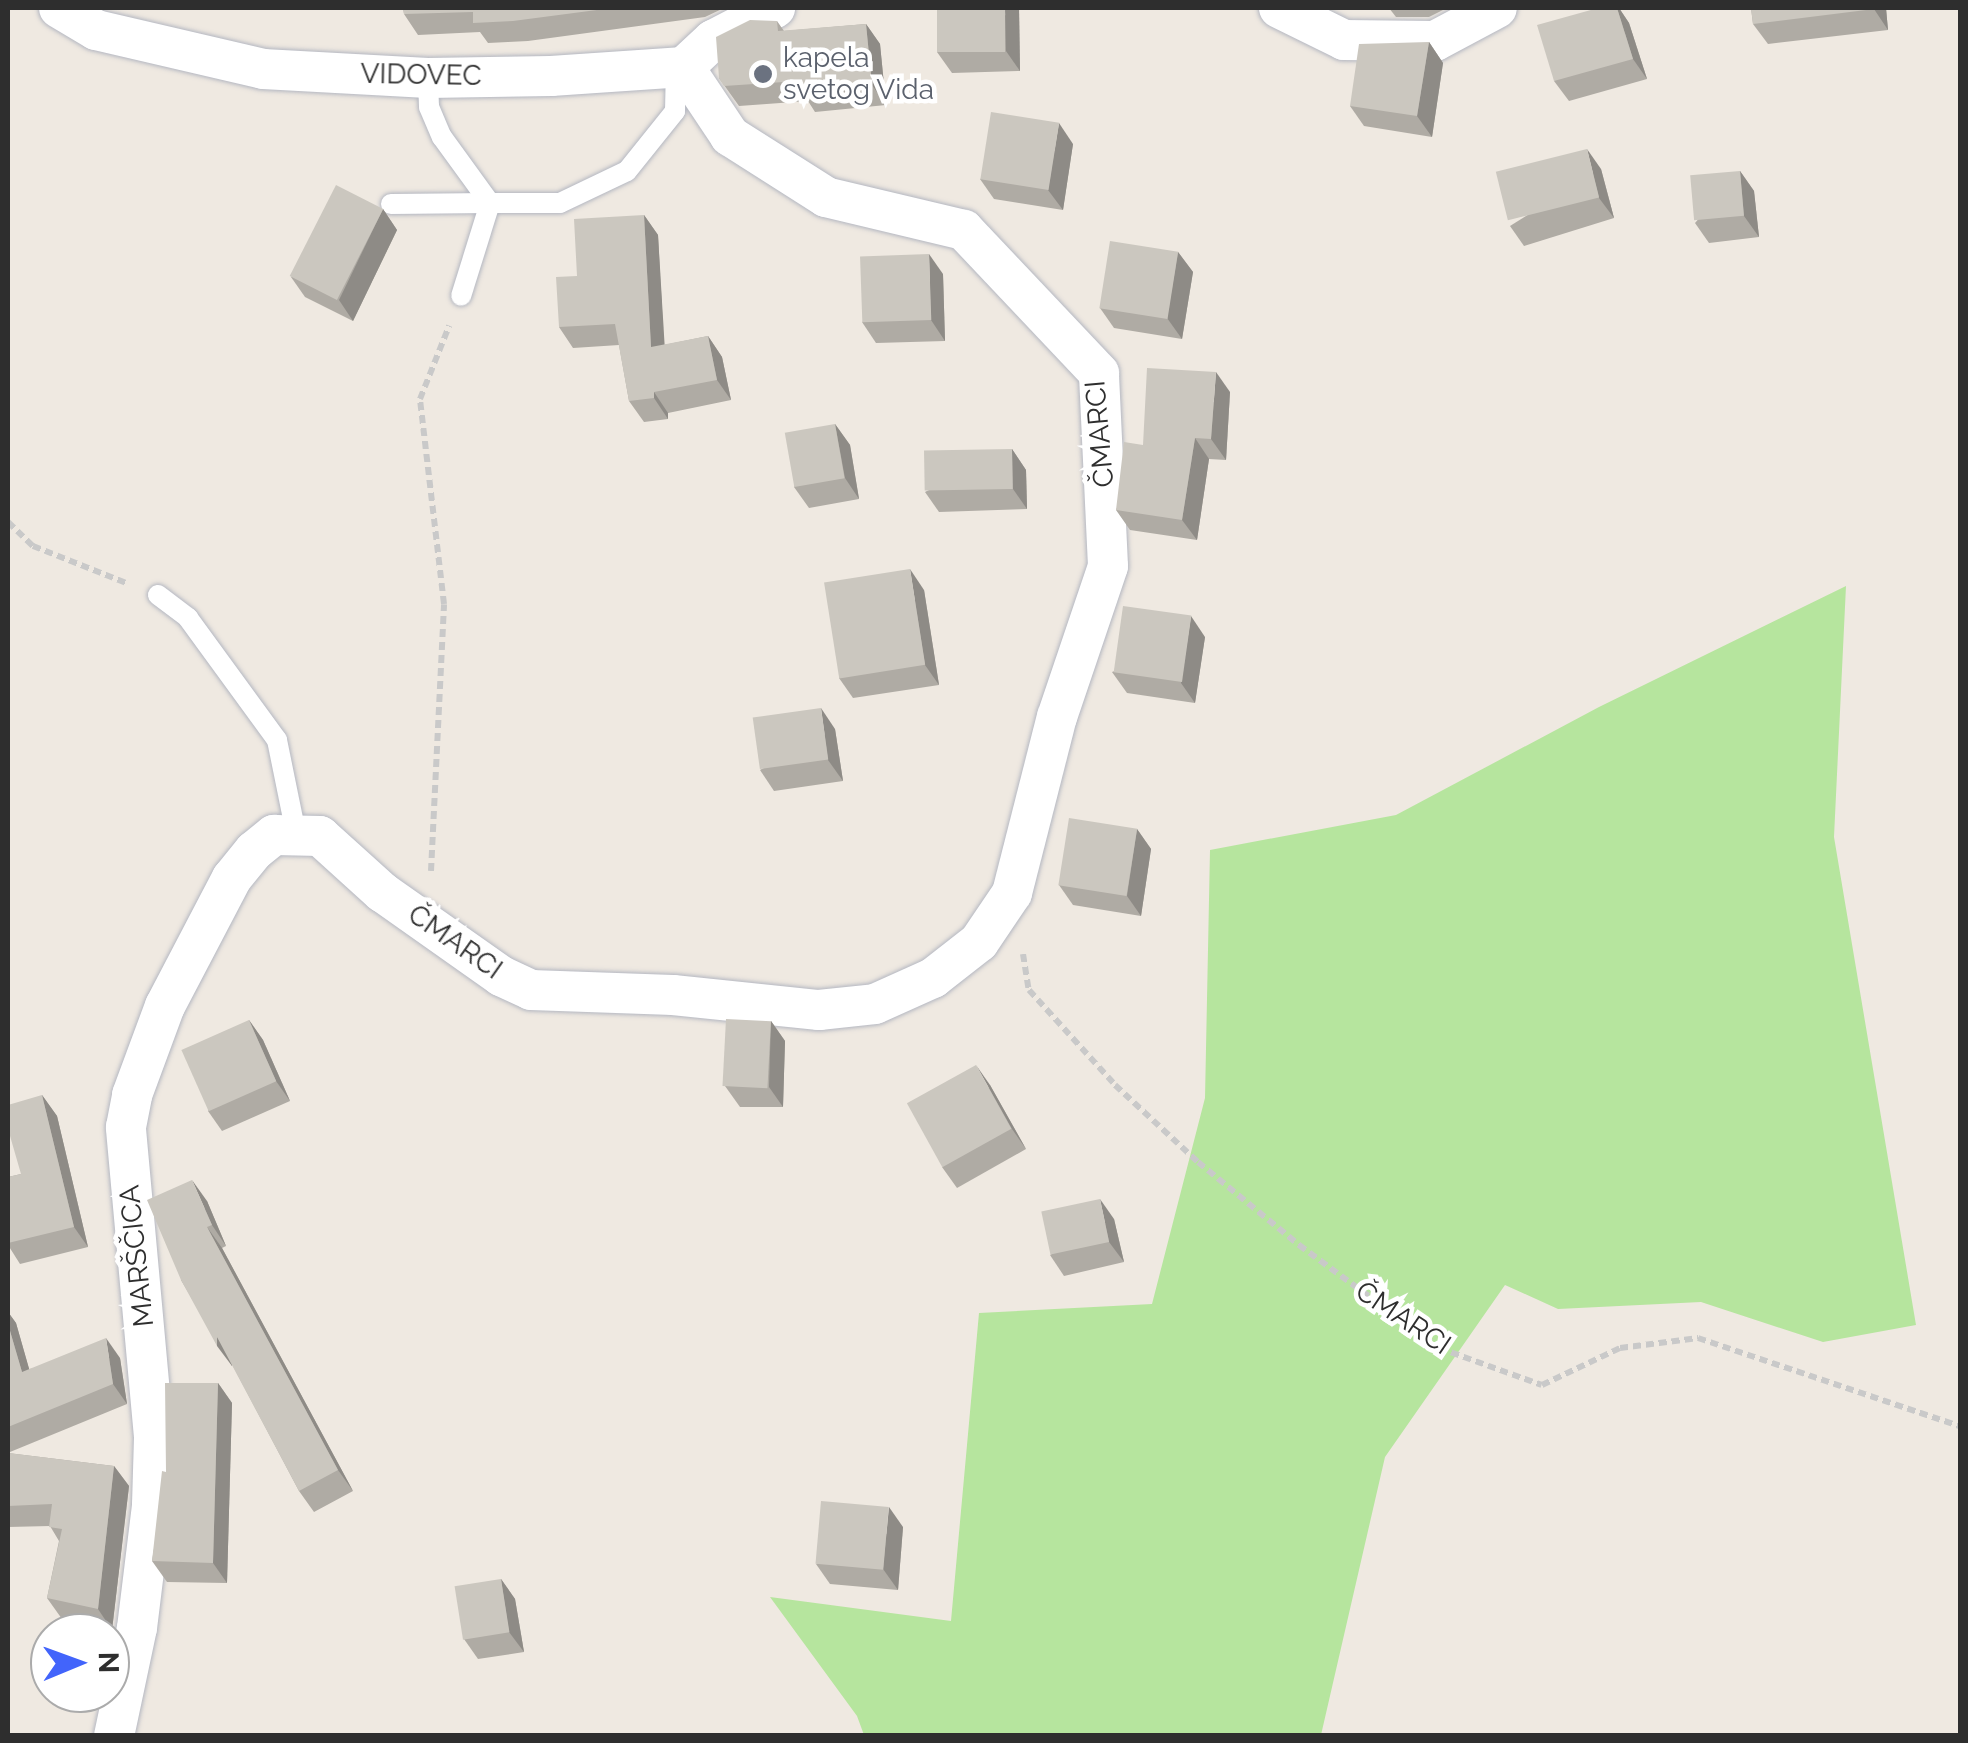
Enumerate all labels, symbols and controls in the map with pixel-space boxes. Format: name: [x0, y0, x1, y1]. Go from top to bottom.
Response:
place label: kapela svetog Vida: [783, 41, 935, 107]
street label: VIDOVEC: [360, 57, 482, 93]
marker: kapela svetog Vida: [752, 63, 774, 85]
street label: ČMARCI: [1079, 379, 1121, 489]
street label: ČMARCI: [401, 898, 509, 986]
street label: MARŠČICA: [113, 1183, 161, 1329]
street label: ČMARCI: [1349, 1274, 1457, 1362]
north arrow: [30, 1613, 130, 1713]
text: N: [92, 1652, 125, 1673]

